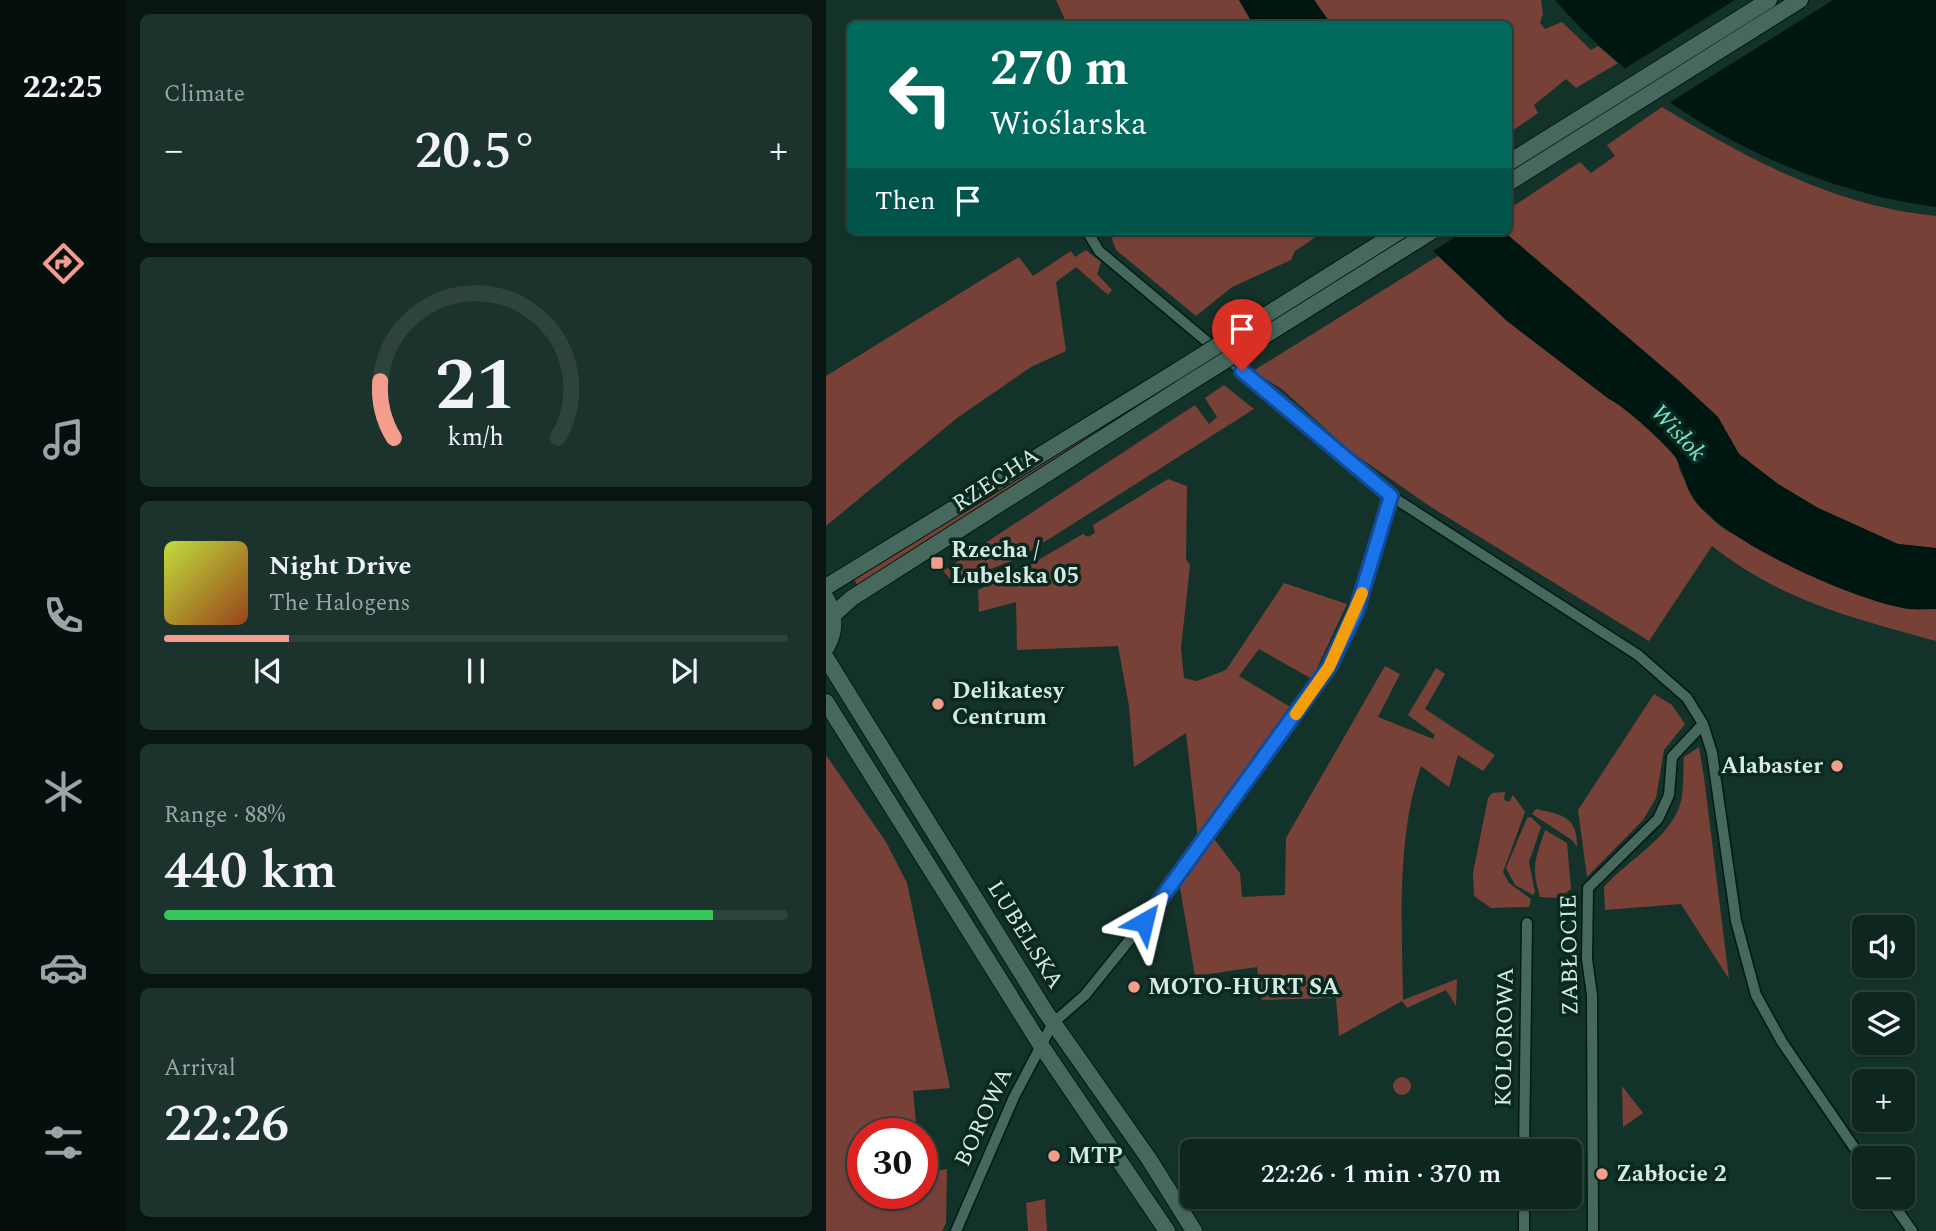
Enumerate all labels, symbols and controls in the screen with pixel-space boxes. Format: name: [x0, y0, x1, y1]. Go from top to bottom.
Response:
text: 270 m: [990, 32, 1129, 107]
icon: left: [875, 49, 966, 140]
text: 22:25: [23, 63, 103, 112]
text: Climate: [164, 77, 245, 112]
text: Wioślarska: [990, 100, 1147, 149]
text: 20.5°: [414, 112, 538, 191]
text: −: [164, 122, 183, 180]
text: +: [769, 122, 788, 180]
text: Then: [875, 181, 935, 221]
icon: arrive: [949, 182, 987, 220]
icon: directions: [39, 239, 88, 288]
pin: [1212, 299, 1272, 371]
icon: arrive: [1223, 310, 1261, 348]
text: 21: [435, 332, 517, 443]
water label: Wisłok: [1642, 396, 1714, 470]
icon: music: [39, 415, 88, 464]
text: km/h: [448, 419, 504, 457]
street label: RZECHA: [946, 439, 1046, 521]
place label: Rzecha / Lubelska 05: [951, 533, 1079, 594]
text: Night Drive: [269, 546, 411, 586]
marker: Rzecha / Lubelska 05: [929, 555, 945, 571]
text: The Halogens: [269, 586, 411, 621]
icon: phone: [39, 591, 88, 640]
icon: previous: [249, 652, 287, 690]
icon: pause: [457, 652, 495, 690]
icon: next: [665, 652, 703, 690]
place label: Delikatesy Centrum: [952, 674, 1065, 735]
marker: Delikatesy Centrum: [930, 696, 946, 712]
place label: Alabaster: [1721, 749, 1823, 784]
marker: Alabaster: [1829, 758, 1845, 774]
icon: climate: [39, 767, 88, 816]
text: Range · 88%: [164, 798, 285, 833]
text: 440 km: [164, 832, 337, 911]
street label: LUBELSKA: [978, 874, 1072, 996]
position arrow: [1107, 885, 1181, 959]
street label: ZABŁOCIE: [1551, 894, 1589, 1016]
map controls: [1852, 915, 1915, 1209]
button: sound: [1852, 915, 1915, 978]
icon: car: [39, 943, 88, 992]
street label: KOLOROWA: [1486, 967, 1524, 1107]
place label: MOTO-HURT SA: [1148, 970, 1340, 1005]
marker: MOTO-HURT SA: [1126, 979, 1142, 995]
button: layers: [1852, 992, 1915, 1055]
text: Arrival: [164, 1051, 236, 1086]
street label: BOROWA: [946, 1062, 1022, 1172]
button: +: [1852, 1069, 1915, 1132]
text: 22:26: [164, 1085, 289, 1164]
icon: filters: [39, 1118, 88, 1167]
speed limit sign: 30: [847, 1118, 938, 1209]
place label: MTP: [1068, 1139, 1123, 1174]
button: −: [1852, 1146, 1915, 1209]
marker: MTP: [1046, 1148, 1062, 1164]
text: 22:26 · 1 min · 370 m: [1261, 1154, 1501, 1194]
place label: Zabłocie 2: [1616, 1157, 1727, 1192]
marker: Zabłocie 2: [1594, 1166, 1610, 1182]

